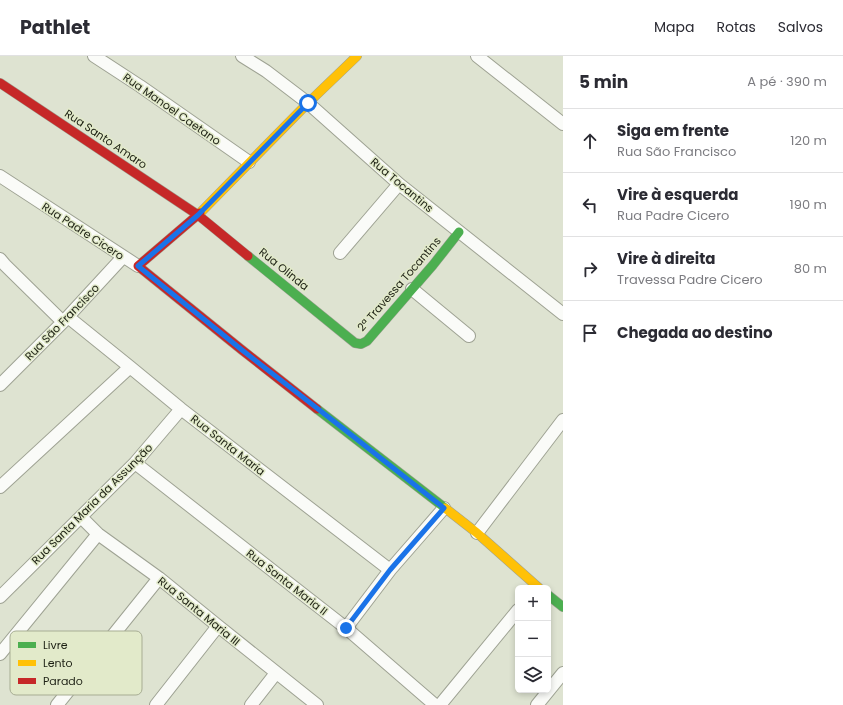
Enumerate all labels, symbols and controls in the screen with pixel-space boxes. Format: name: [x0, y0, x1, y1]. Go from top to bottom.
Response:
text: Pathlet: [20, 14, 90, 41]
text: Mapa: [654, 17, 694, 37]
text: Rotas: [716, 17, 756, 37]
text: Salvos: [778, 17, 823, 37]
street label: Rua Manoel Caetano: [120, 69, 224, 149]
text: 5 min: [579, 70, 628, 94]
text: A pé · 390 m: [747, 72, 827, 91]
route start: [299, 94, 317, 112]
street label: Rua Santo Amaro: [62, 105, 150, 173]
text: Siga em frente: [617, 120, 729, 141]
icon: ahead: [579, 130, 601, 152]
text: 120 m: [790, 131, 827, 150]
text: Rua São Francisco: [617, 142, 736, 161]
street label: Rua Tocantins: [367, 154, 437, 216]
text: Vire à esquerda: [617, 184, 739, 205]
icon: left: [579, 194, 601, 216]
text: 190 m: [790, 195, 827, 214]
street label: Rua Padre Cicero: [39, 198, 127, 264]
text: Rua Padre Cicero: [617, 206, 729, 225]
street label: 2ª Travessa Tocantins: [354, 233, 445, 335]
street label: Rua Olinda: [256, 244, 312, 294]
text: Vire à direita: [617, 248, 716, 269]
icon: right: [579, 258, 601, 280]
text: 80 m: [794, 259, 827, 278]
text: Travessa Padre Cicero: [617, 270, 763, 289]
street label: Rua São Francisco: [21, 280, 103, 364]
icon: arrive: [579, 322, 601, 344]
text: Chegada ao destino: [617, 322, 773, 343]
street label: Rua Santa Maria: [187, 411, 269, 479]
street label: Rua Santa Maria da Assunção: [28, 440, 156, 568]
street label: Rua Santa Maria II: [243, 545, 331, 619]
street label: Rua Santa Maria III: [154, 573, 244, 649]
map controls: [515, 585, 551, 693]
button: +: [515, 585, 551, 621]
route end: [337, 619, 355, 637]
button: −: [515, 621, 551, 657]
legend: [10, 631, 142, 695]
text: Livre: [43, 637, 68, 653]
text: Lento: [43, 655, 73, 671]
button: layers: [515, 657, 551, 693]
text: Parado: [43, 673, 83, 689]

